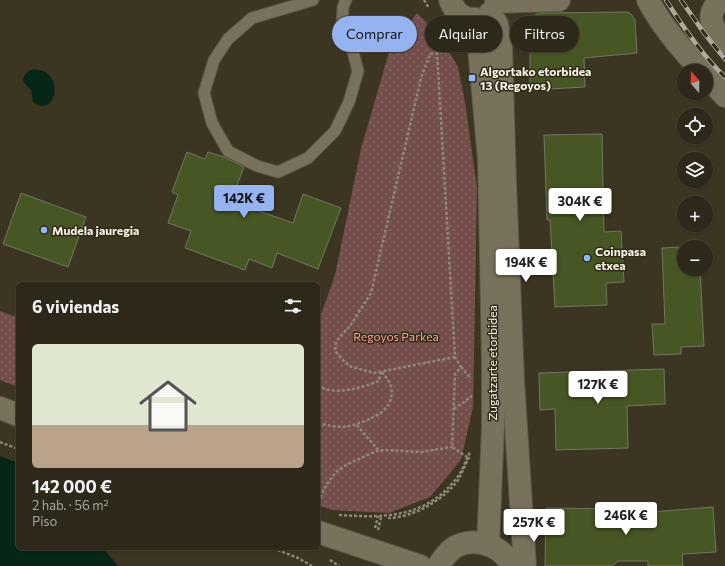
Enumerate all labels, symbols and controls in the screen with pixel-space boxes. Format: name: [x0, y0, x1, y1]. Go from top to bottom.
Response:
chip: Comprar: [332, 16, 417, 52]
chip: Alquilar: [425, 16, 502, 52]
chip: Filtros: [510, 16, 579, 52]
place label: Algortako etorbidea 13 (Regoyos): [480, 64, 591, 92]
north arrow: [677, 64, 713, 100]
map controls: [677, 64, 713, 276]
marker: Algortako etorbidea 13 (Regoyos): [467, 73, 477, 83]
button: locate: [677, 108, 713, 144]
button: layers: [677, 152, 713, 188]
pin: 142K €: [211, 185, 277, 219]
pin: 304K €: [547, 188, 613, 222]
text: 142K €: [223, 190, 265, 206]
text: 304K €: [558, 193, 602, 209]
button: +: [677, 196, 713, 232]
place label: Mudela jauregia: [52, 223, 139, 237]
marker: Mudela jauregia: [39, 225, 49, 235]
button: −: [677, 240, 713, 276]
place label: Coinpasa etxea: [595, 244, 646, 272]
pin: 194K €: [493, 249, 559, 283]
marker: Coinpasa etxea: [582, 253, 592, 263]
text: 194K €: [505, 254, 547, 270]
icon: filters: [282, 295, 304, 317]
text: 6 viviendas: [32, 296, 119, 317]
street label: Zugatzarte etorbidea: [485, 305, 499, 421]
park label: Regoyos Parkea: [353, 329, 439, 343]
icon: home: [132, 370, 204, 442]
pin: 127K €: [565, 371, 631, 405]
text: 127K €: [577, 376, 619, 392]
text: 142 000 €: [32, 476, 112, 497]
text: 2 hab. · 56 m²: [32, 497, 109, 513]
pin: 246K €: [593, 502, 659, 536]
text: 246K €: [604, 507, 648, 523]
pin: 257K €: [501, 509, 567, 543]
text: Piso: [32, 513, 57, 529]
text: 257K €: [513, 514, 555, 530]

